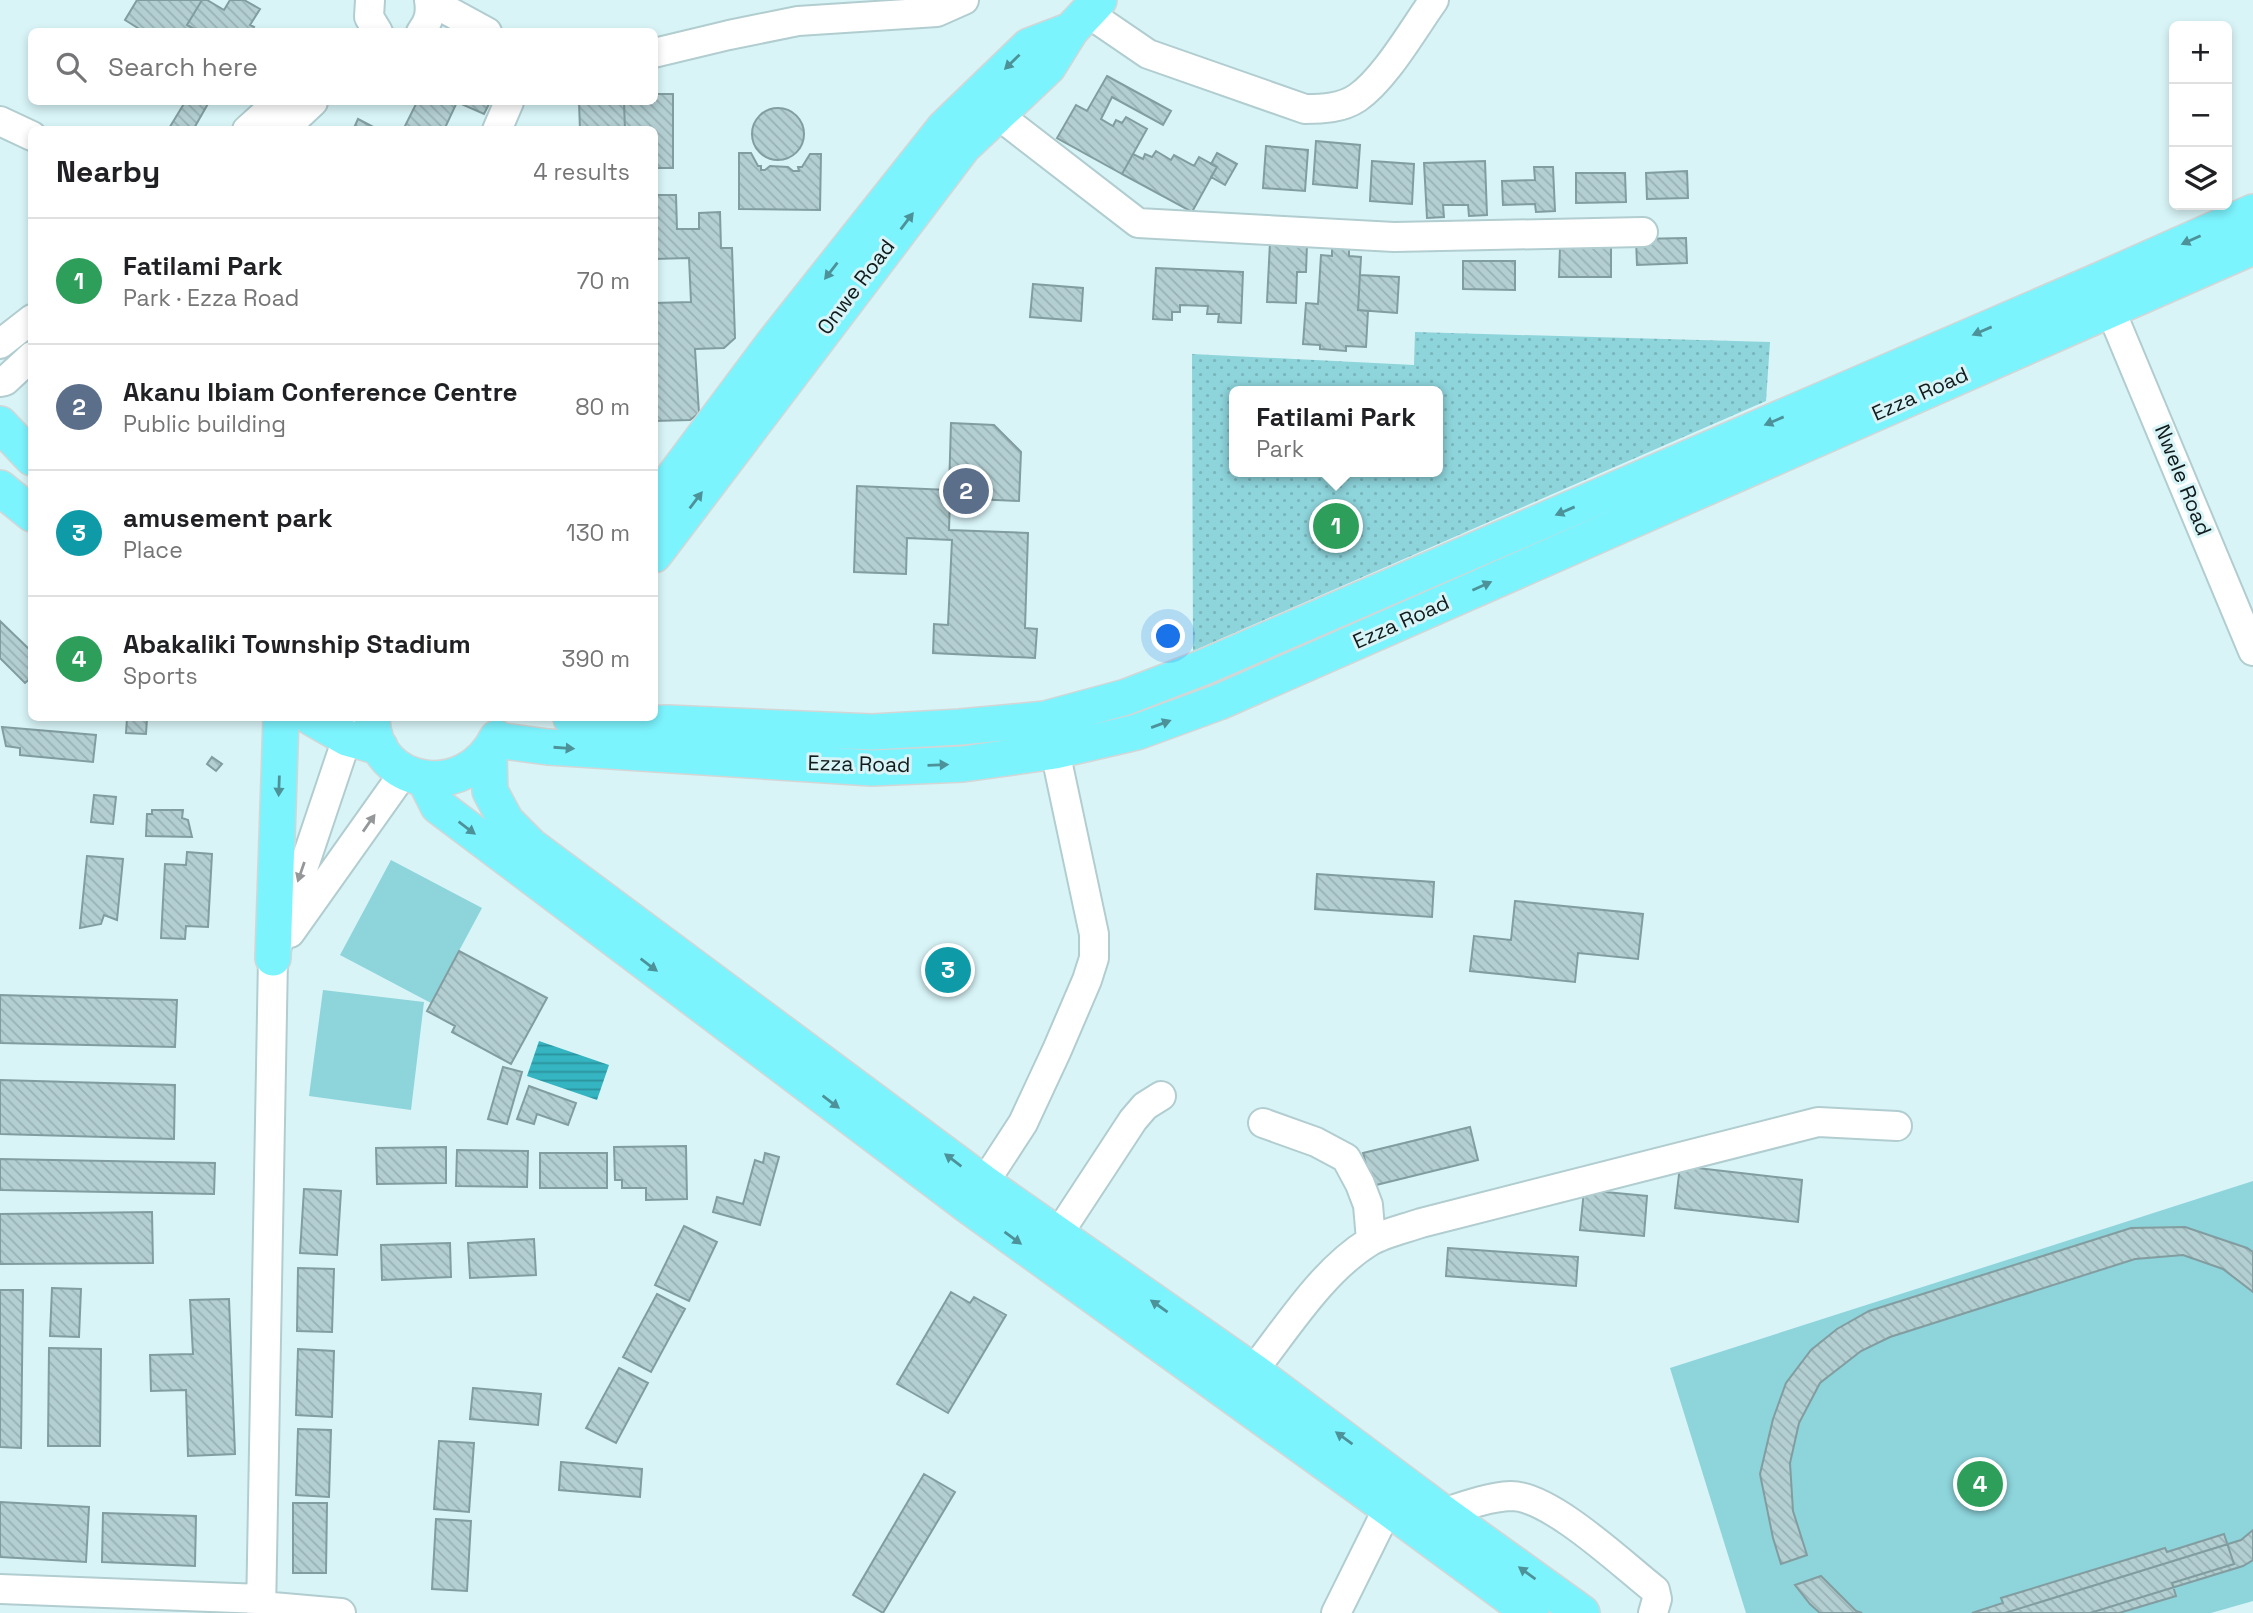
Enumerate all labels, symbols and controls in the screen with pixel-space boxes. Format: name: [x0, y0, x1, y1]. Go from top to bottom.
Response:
map controls: [2169, 21, 2232, 210]
button: +: [2169, 21, 2232, 84]
search box: [28, 28, 658, 105]
icon: search: [52, 48, 90, 86]
text: Search here: [108, 50, 258, 84]
one-way arrow: [1004, 54, 1021, 70]
button: −: [2169, 84, 2232, 147]
button: layers: [2169, 147, 2232, 210]
text: Nearby: [56, 152, 160, 191]
text: 4 results: [533, 157, 630, 187]
one-way arrow: [899, 212, 913, 230]
street label: Onwe Road: [811, 234, 900, 340]
one-way arrow: [2181, 234, 2201, 246]
text: Fatilami Park: [123, 249, 283, 283]
one-way arrow: [823, 261, 838, 279]
text: 1: [74, 266, 84, 296]
text: 70 m: [577, 266, 630, 296]
text: Park · Ezza Road: [123, 283, 299, 313]
one-way arrow: [1972, 326, 1993, 337]
street label: Ezza Road: [1867, 360, 1972, 427]
text: Akanu Ibiam Conference Centre: [123, 375, 518, 409]
popup: [1229, 386, 1443, 477]
text: 2: [72, 392, 86, 422]
text: 80 m: [575, 392, 630, 422]
text: Fatilami Park: [1256, 400, 1416, 434]
text: Public building: [123, 409, 286, 439]
one-way arrow: [1763, 416, 1784, 427]
street label: Nwele Road: [2149, 420, 2218, 539]
text: Park: [1256, 434, 1304, 464]
pin: 2: [943, 465, 989, 517]
one-way arrow: [688, 491, 702, 509]
pin: 1: [1313, 500, 1359, 552]
text: amusement park: [123, 501, 333, 535]
one-way arrow: [1554, 506, 1575, 517]
text: 3: [72, 518, 86, 548]
text: 130 m: [566, 518, 630, 548]
text: Place: [123, 535, 183, 565]
one-way arrow: [1472, 581, 1493, 592]
street label: Ezza Road: [1348, 588, 1453, 655]
your location: [1151, 619, 1185, 653]
text: Abakaliki Township Stadium: [123, 627, 471, 661]
text: 4: [72, 644, 86, 674]
text: 390 m: [562, 644, 630, 674]
text: Sports: [123, 661, 198, 691]
one-way arrow: [1150, 718, 1171, 729]
one-way arrow: [553, 743, 575, 754]
street label: Ezza Road: [807, 749, 911, 778]
one-way arrow: [927, 760, 949, 771]
one-way arrow: [273, 775, 284, 797]
one-way arrow: [362, 814, 376, 832]
one-way arrow: [458, 821, 476, 835]
one-way arrow: [296, 862, 306, 883]
pin: 3: [925, 944, 971, 996]
one-way arrow: [640, 958, 658, 972]
one-way arrow: [821, 1095, 839, 1110]
one-way arrow: [944, 1153, 962, 1167]
one-way arrow: [1004, 1231, 1022, 1245]
one-way arrow: [1150, 1299, 1168, 1313]
one-way arrow: [1335, 1431, 1353, 1445]
pin: 4: [1957, 1458, 2003, 1510]
one-way arrow: [1518, 1566, 1536, 1580]

